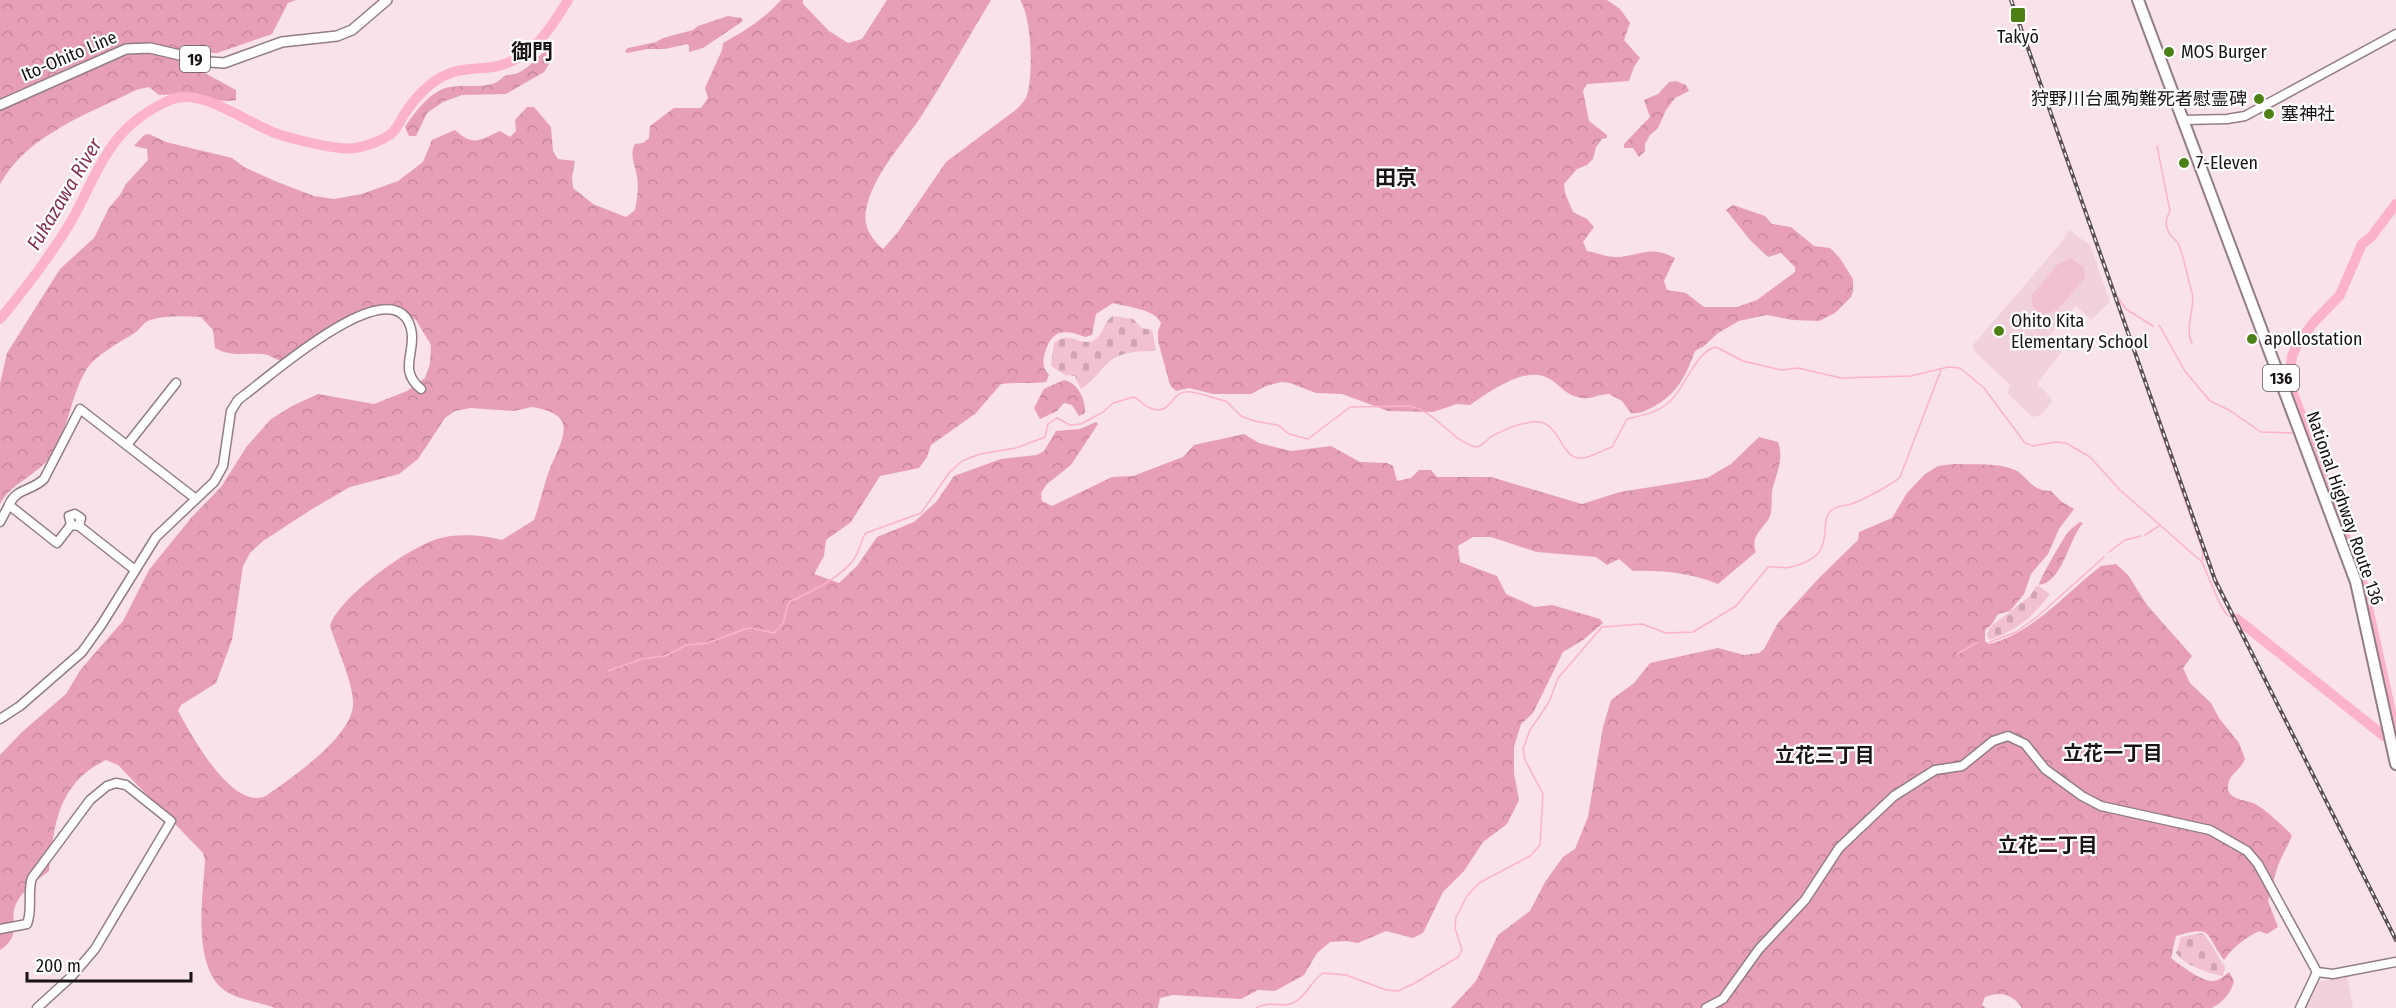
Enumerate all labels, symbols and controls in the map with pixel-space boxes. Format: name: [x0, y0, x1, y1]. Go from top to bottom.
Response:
marker: Takyō: [2009, 6, 2027, 24]
street label: Ito-Ohito Line: [18, 26, 120, 86]
place label: Takyō: [1997, 26, 2039, 48]
district label: 御門: [511, 39, 553, 65]
place label: MOS Burger: [2181, 41, 2267, 63]
marker: MOS Burger: [2162, 45, 2176, 59]
road number: 19: [180, 46, 210, 72]
place label: 狩野川台風殉難死者慰霊碑: [2031, 88, 2247, 110]
marker: 狩野川台風殉難死者慰霊碑: [2252, 92, 2266, 106]
place label: 塞神社: [2281, 103, 2335, 125]
marker: 塞神社: [2262, 107, 2276, 121]
water label: Fukazawa River: [21, 133, 107, 254]
place label: 7-Eleven: [2196, 152, 2258, 174]
marker: 7-Eleven: [2177, 156, 2191, 170]
district label: 田京: [1375, 165, 1417, 191]
place label: Ohito Kita Elementary School: [2011, 310, 2148, 353]
marker: Ohito Kita Elementary School: [1992, 324, 2006, 338]
place label: apollostation: [2264, 328, 2362, 350]
marker: apollostation: [2245, 332, 2259, 346]
road number: 136: [2263, 365, 2299, 391]
street label: National Highway Route 136: [2301, 408, 2389, 608]
district label: 立花一丁目: [2063, 741, 2163, 765]
district label: 立花三丁目: [1775, 743, 1875, 767]
district label: 立花二丁目: [1998, 833, 2098, 857]
scale bar: [27, 945, 190, 983]
text: 200 m: [36, 955, 81, 977]

